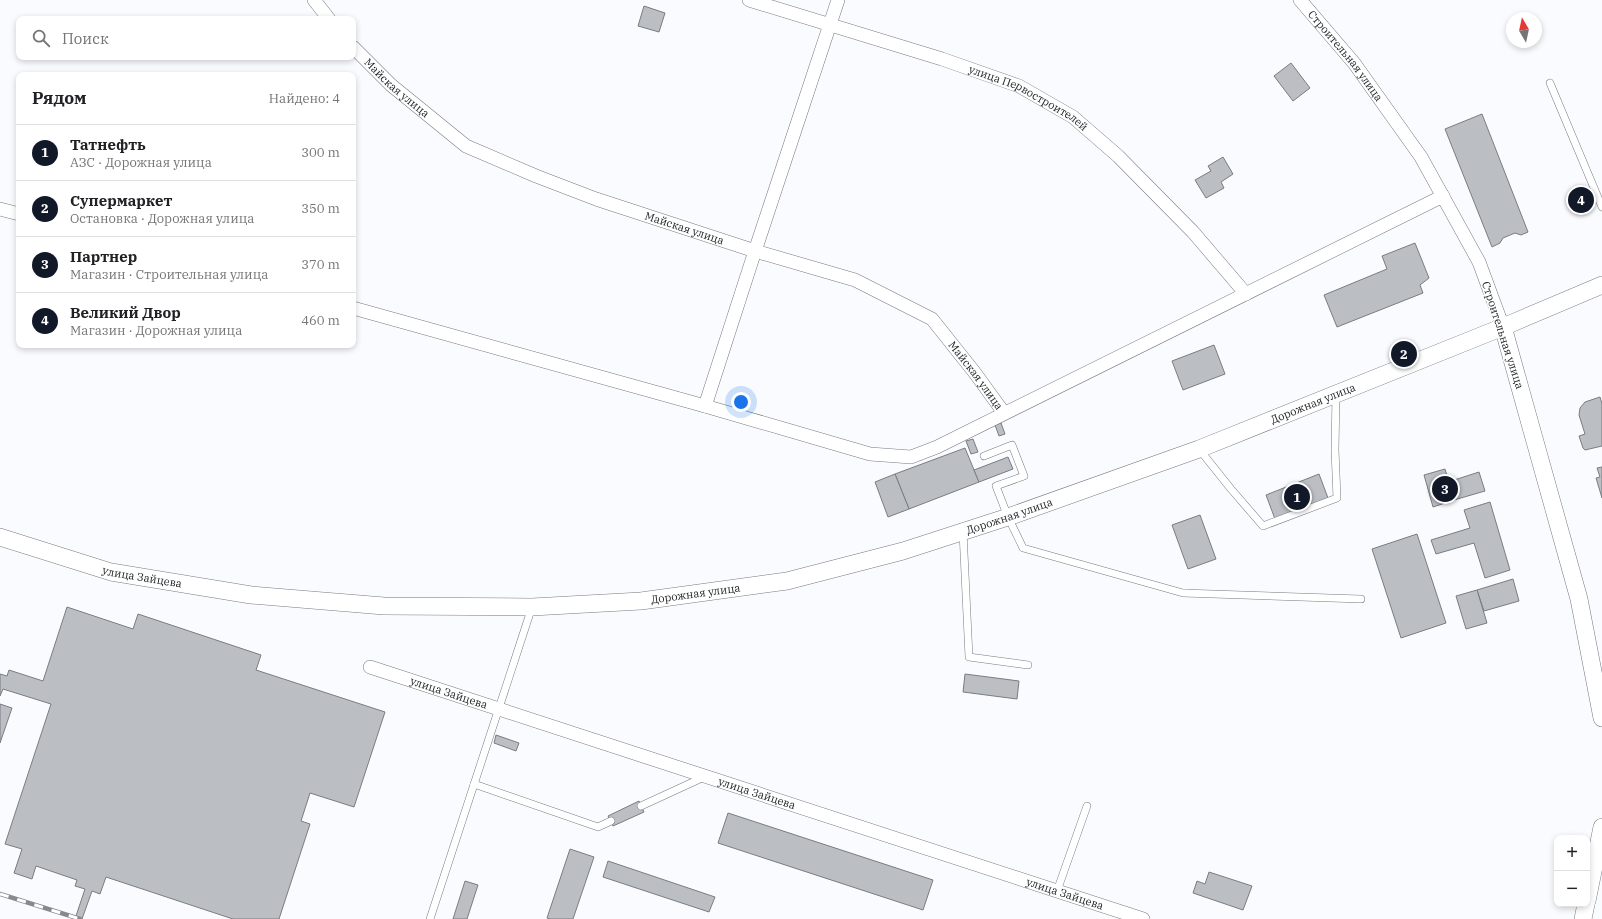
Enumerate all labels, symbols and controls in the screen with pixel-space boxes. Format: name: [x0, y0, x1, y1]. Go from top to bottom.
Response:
street label: Строительная улица: [1305, 7, 1386, 104]
north arrow: [1506, 12, 1542, 48]
search box: [16, 16, 356, 60]
icon: search: [30, 27, 52, 49]
text: Поиск: [62, 29, 109, 48]
street label: Майская улица: [361, 55, 432, 120]
street label: улица Первостроителей: [967, 62, 1091, 134]
text: Рядом: [32, 87, 87, 109]
text: Найдено: 4: [269, 90, 340, 107]
text: Татнефть: [70, 135, 146, 154]
text: 1: [41, 144, 49, 161]
text: 300 m: [301, 144, 340, 161]
text: АЗС · Дорожная улица: [70, 154, 212, 171]
pin: 4: [1568, 185, 1594, 215]
text: Супермаркет: [70, 191, 172, 210]
text: 2: [41, 200, 49, 217]
text: 350 m: [301, 200, 340, 217]
street label: Майская улица: [643, 208, 726, 247]
text: Остановка · Дорожная улица: [70, 210, 254, 227]
text: Партнер: [70, 247, 137, 266]
text: 3: [41, 256, 49, 273]
text: 370 m: [301, 256, 340, 273]
text: Магазин · Строительная улица: [70, 266, 268, 283]
street label: Строительная улица: [1479, 279, 1527, 391]
text: Великий Двор: [70, 303, 181, 322]
text: 4: [41, 312, 49, 329]
text: 460 m: [301, 312, 340, 329]
text: Магазин · Дорожная улица: [70, 322, 242, 339]
street label: Майская улица: [945, 338, 1006, 412]
pin: 2: [1391, 339, 1417, 369]
street label: Дорожная улица: [1269, 380, 1357, 427]
your location: [731, 392, 751, 412]
pin: 3: [1432, 474, 1458, 504]
pin: 1: [1284, 482, 1310, 512]
street label: Дорожная улица: [964, 495, 1054, 537]
street label: улица Зайцева: [101, 563, 183, 591]
street label: Дорожная улица: [650, 580, 741, 607]
street label: улица Зайцева: [408, 674, 489, 712]
street label: улица Зайцева: [717, 774, 797, 812]
map controls: [1554, 835, 1590, 907]
button: +: [1554, 835, 1590, 871]
button: −: [1554, 871, 1590, 907]
street label: улица Зайцева: [1025, 874, 1105, 913]

